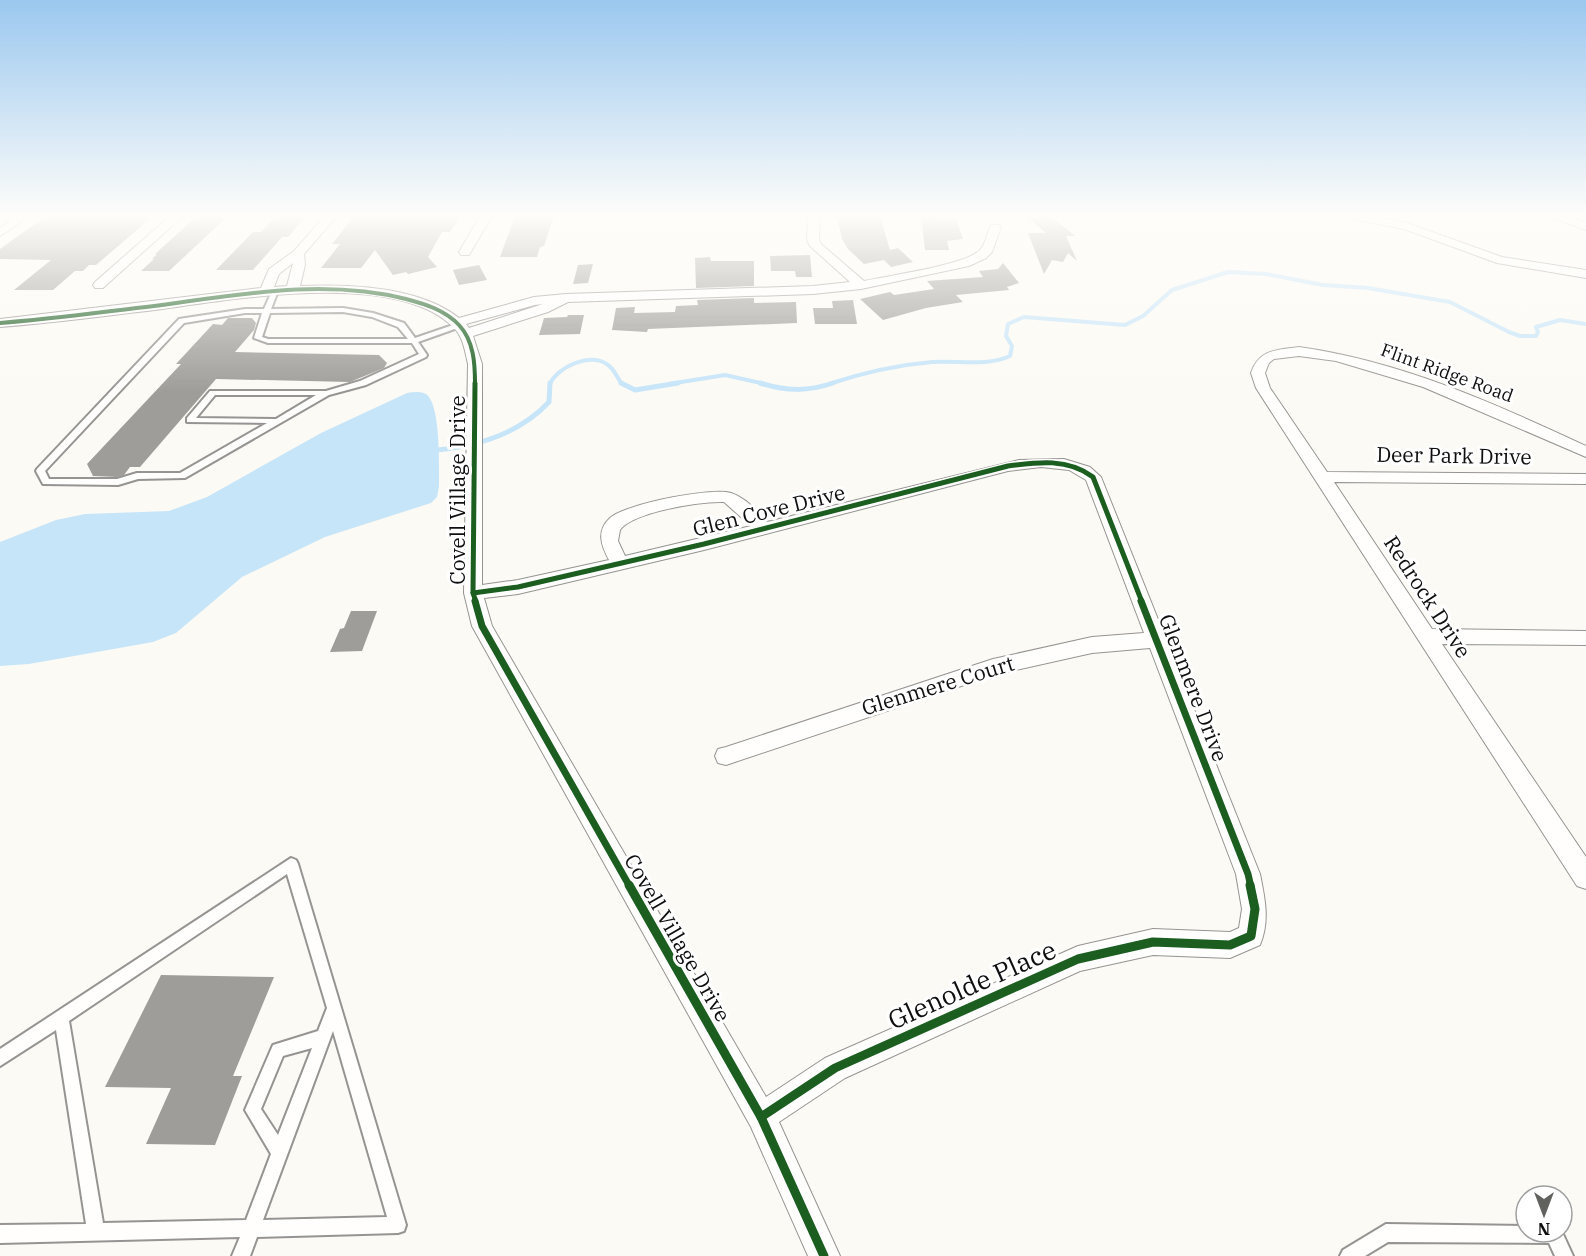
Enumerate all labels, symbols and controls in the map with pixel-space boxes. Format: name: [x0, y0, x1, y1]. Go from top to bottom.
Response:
street label: Flint Ridge Road: [1378, 338, 1517, 407]
street label: Covell Village Drive: [443, 395, 471, 585]
street label: Deer Park Drive: [1376, 440, 1532, 470]
street label: Glen Cove Drive: [690, 478, 848, 543]
street label: Redrock Drive: [1378, 530, 1478, 663]
street label: Glenmere Drive: [1153, 610, 1235, 765]
street label: Glenmere Court: [858, 649, 1017, 722]
street label: Covell Village Drive: [618, 849, 737, 1026]
street label: Glenolde Place: [882, 932, 1061, 1036]
north arrow: [1514, 1184, 1574, 1244]
text: N: [1538, 1219, 1550, 1239]

